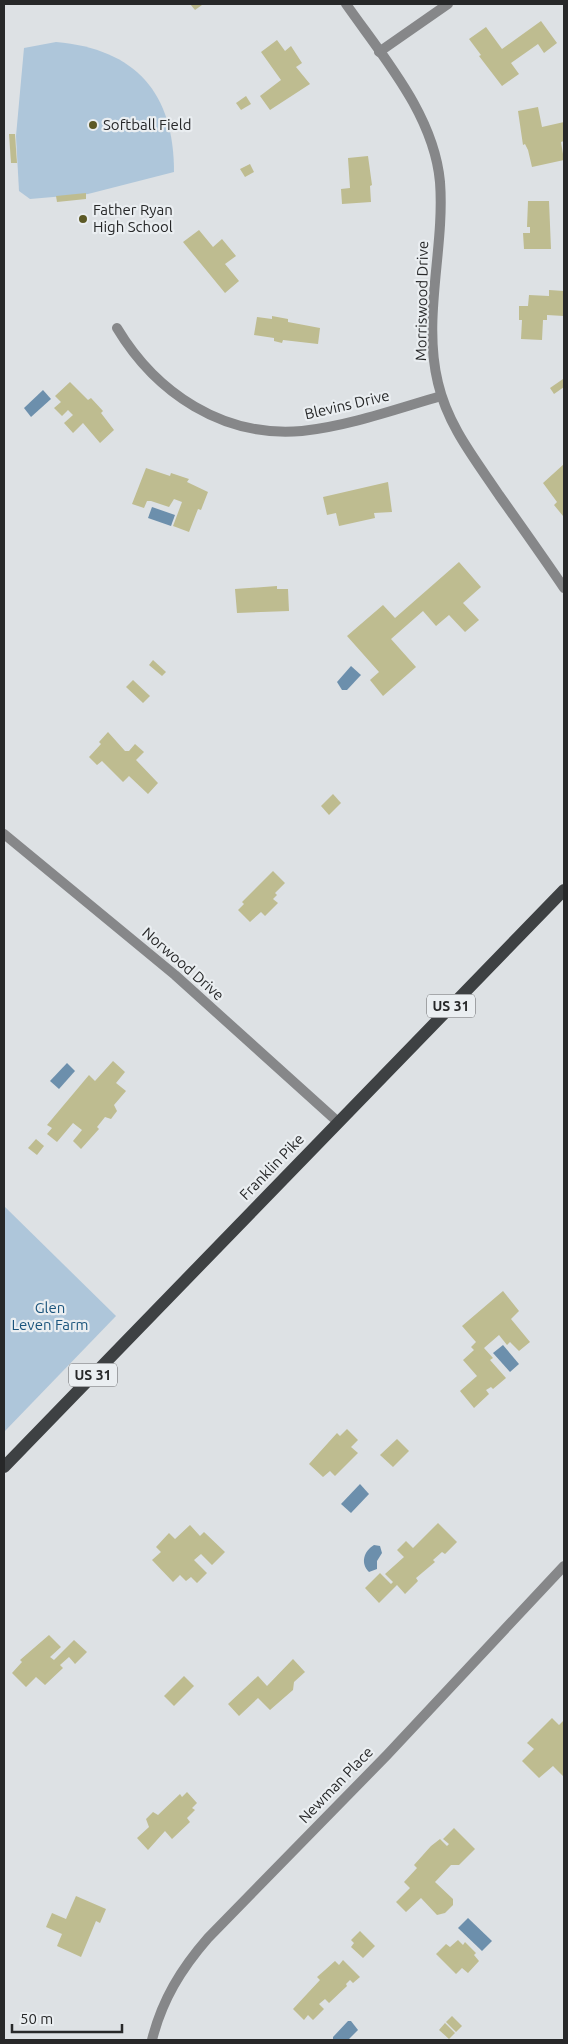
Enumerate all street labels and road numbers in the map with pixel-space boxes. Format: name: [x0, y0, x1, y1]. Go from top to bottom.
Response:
street label: Morriswood Drive: [412, 241, 431, 361]
street label: Blevins Drive: [303, 386, 391, 423]
street label: Norwood Drive: [139, 924, 228, 1004]
road number: US 31: [427, 994, 475, 1018]
street label: Franklin Pike: [236, 1130, 307, 1203]
road number: US 31: [69, 1364, 117, 1386]
street label: Newman Place: [295, 1743, 376, 1826]

